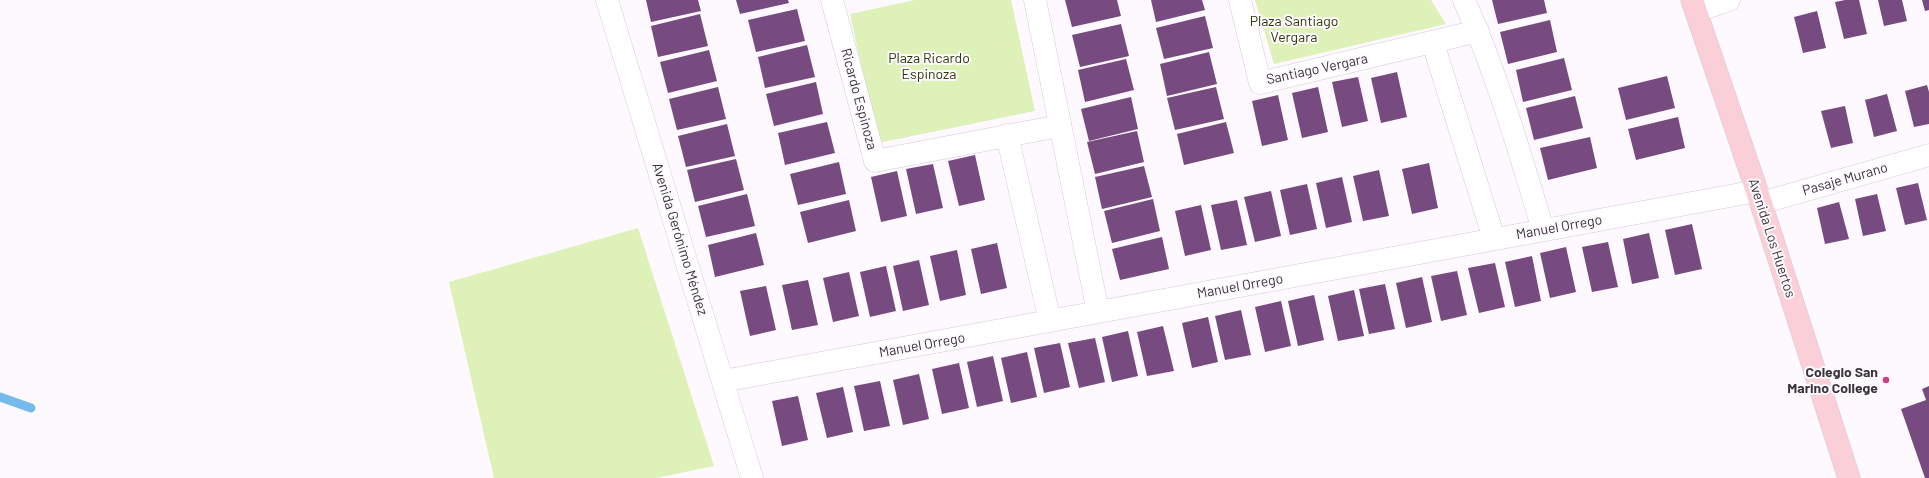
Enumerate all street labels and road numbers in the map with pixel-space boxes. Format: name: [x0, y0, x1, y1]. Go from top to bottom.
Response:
street label: Ricardo Espinoza: [837, 46, 881, 152]
street label: Santiago Vergara: [1265, 50, 1369, 88]
street label: Pasaje Murano: [1800, 159, 1890, 199]
street label: Avenida Gerónimo Méndez: [649, 161, 711, 317]
street label: Avenida Los Huertos: [1745, 176, 1799, 300]
street label: Manuel Orrego: [1515, 211, 1603, 243]
street label: Manuel Orrego: [1196, 270, 1284, 302]
street label: Manuel Orrego: [878, 329, 966, 361]

